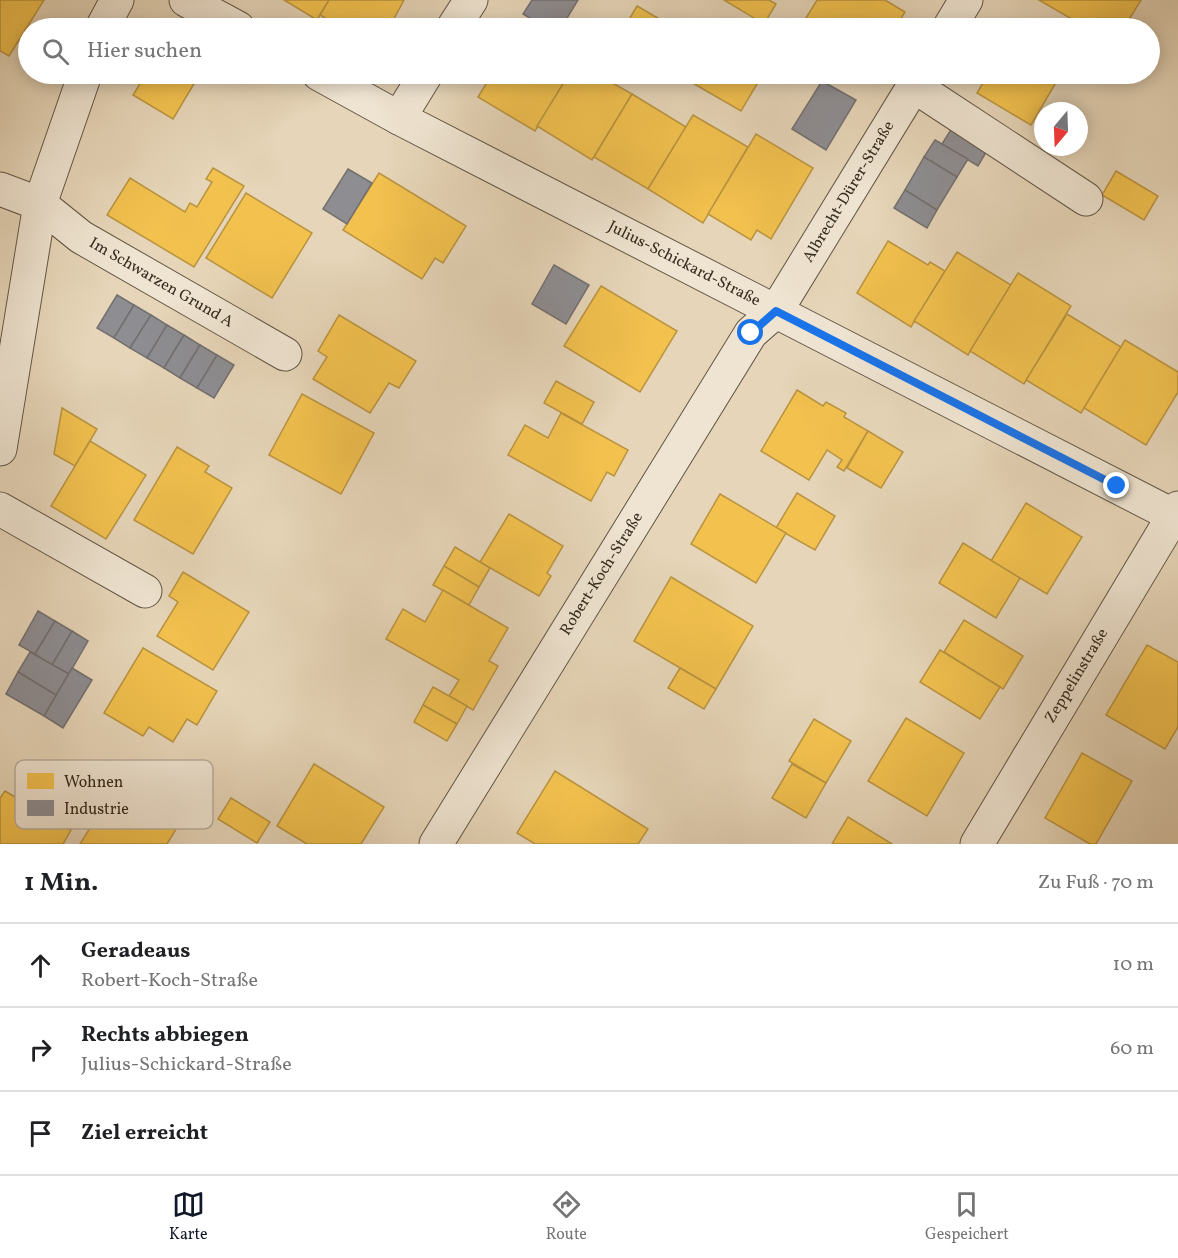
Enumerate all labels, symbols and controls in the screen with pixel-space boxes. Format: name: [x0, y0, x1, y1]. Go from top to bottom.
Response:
search box: [18, 18, 1160, 84]
icon: search: [39, 35, 72, 68]
text: Hier suchen: [87, 36, 202, 67]
north arrow: [1034, 102, 1088, 156]
street label: Albrecht-Dürer-Straße: [798, 117, 900, 267]
street label: Julius-Schickard-Straße: [604, 216, 764, 312]
street label: Im Schwarzen Grund A: [85, 233, 237, 333]
route start: [737, 319, 763, 345]
route end: [1103, 472, 1129, 498]
street label: Robert-Koch-Straße: [555, 508, 649, 640]
street label: Zeppelinstraße: [1040, 624, 1114, 728]
legend: [15, 760, 213, 829]
text: Wohnen: [64, 772, 123, 794]
text: Industrie: [64, 799, 129, 821]
text: 1 Min.: [24, 865, 98, 901]
text: Zu Fuß · 70 m: [1038, 869, 1154, 897]
text: Geradeaus: [81, 936, 191, 967]
icon: ahead: [24, 949, 57, 982]
text: 10 m: [1113, 951, 1154, 979]
text: Robert-Koch-Straße: [81, 967, 258, 995]
text: Rechts abbiegen: [81, 1020, 249, 1051]
icon: right: [24, 1033, 57, 1066]
text: 60 m: [1110, 1035, 1154, 1063]
text: Julius-Schickard-Straße: [81, 1051, 292, 1079]
icon: arrive: [24, 1117, 57, 1150]
text: Ziel erreicht: [81, 1118, 208, 1149]
tab: Karte: [169, 1188, 208, 1246]
tab: Route: [546, 1188, 587, 1246]
tab: Gespeichert: [925, 1188, 1009, 1246]

